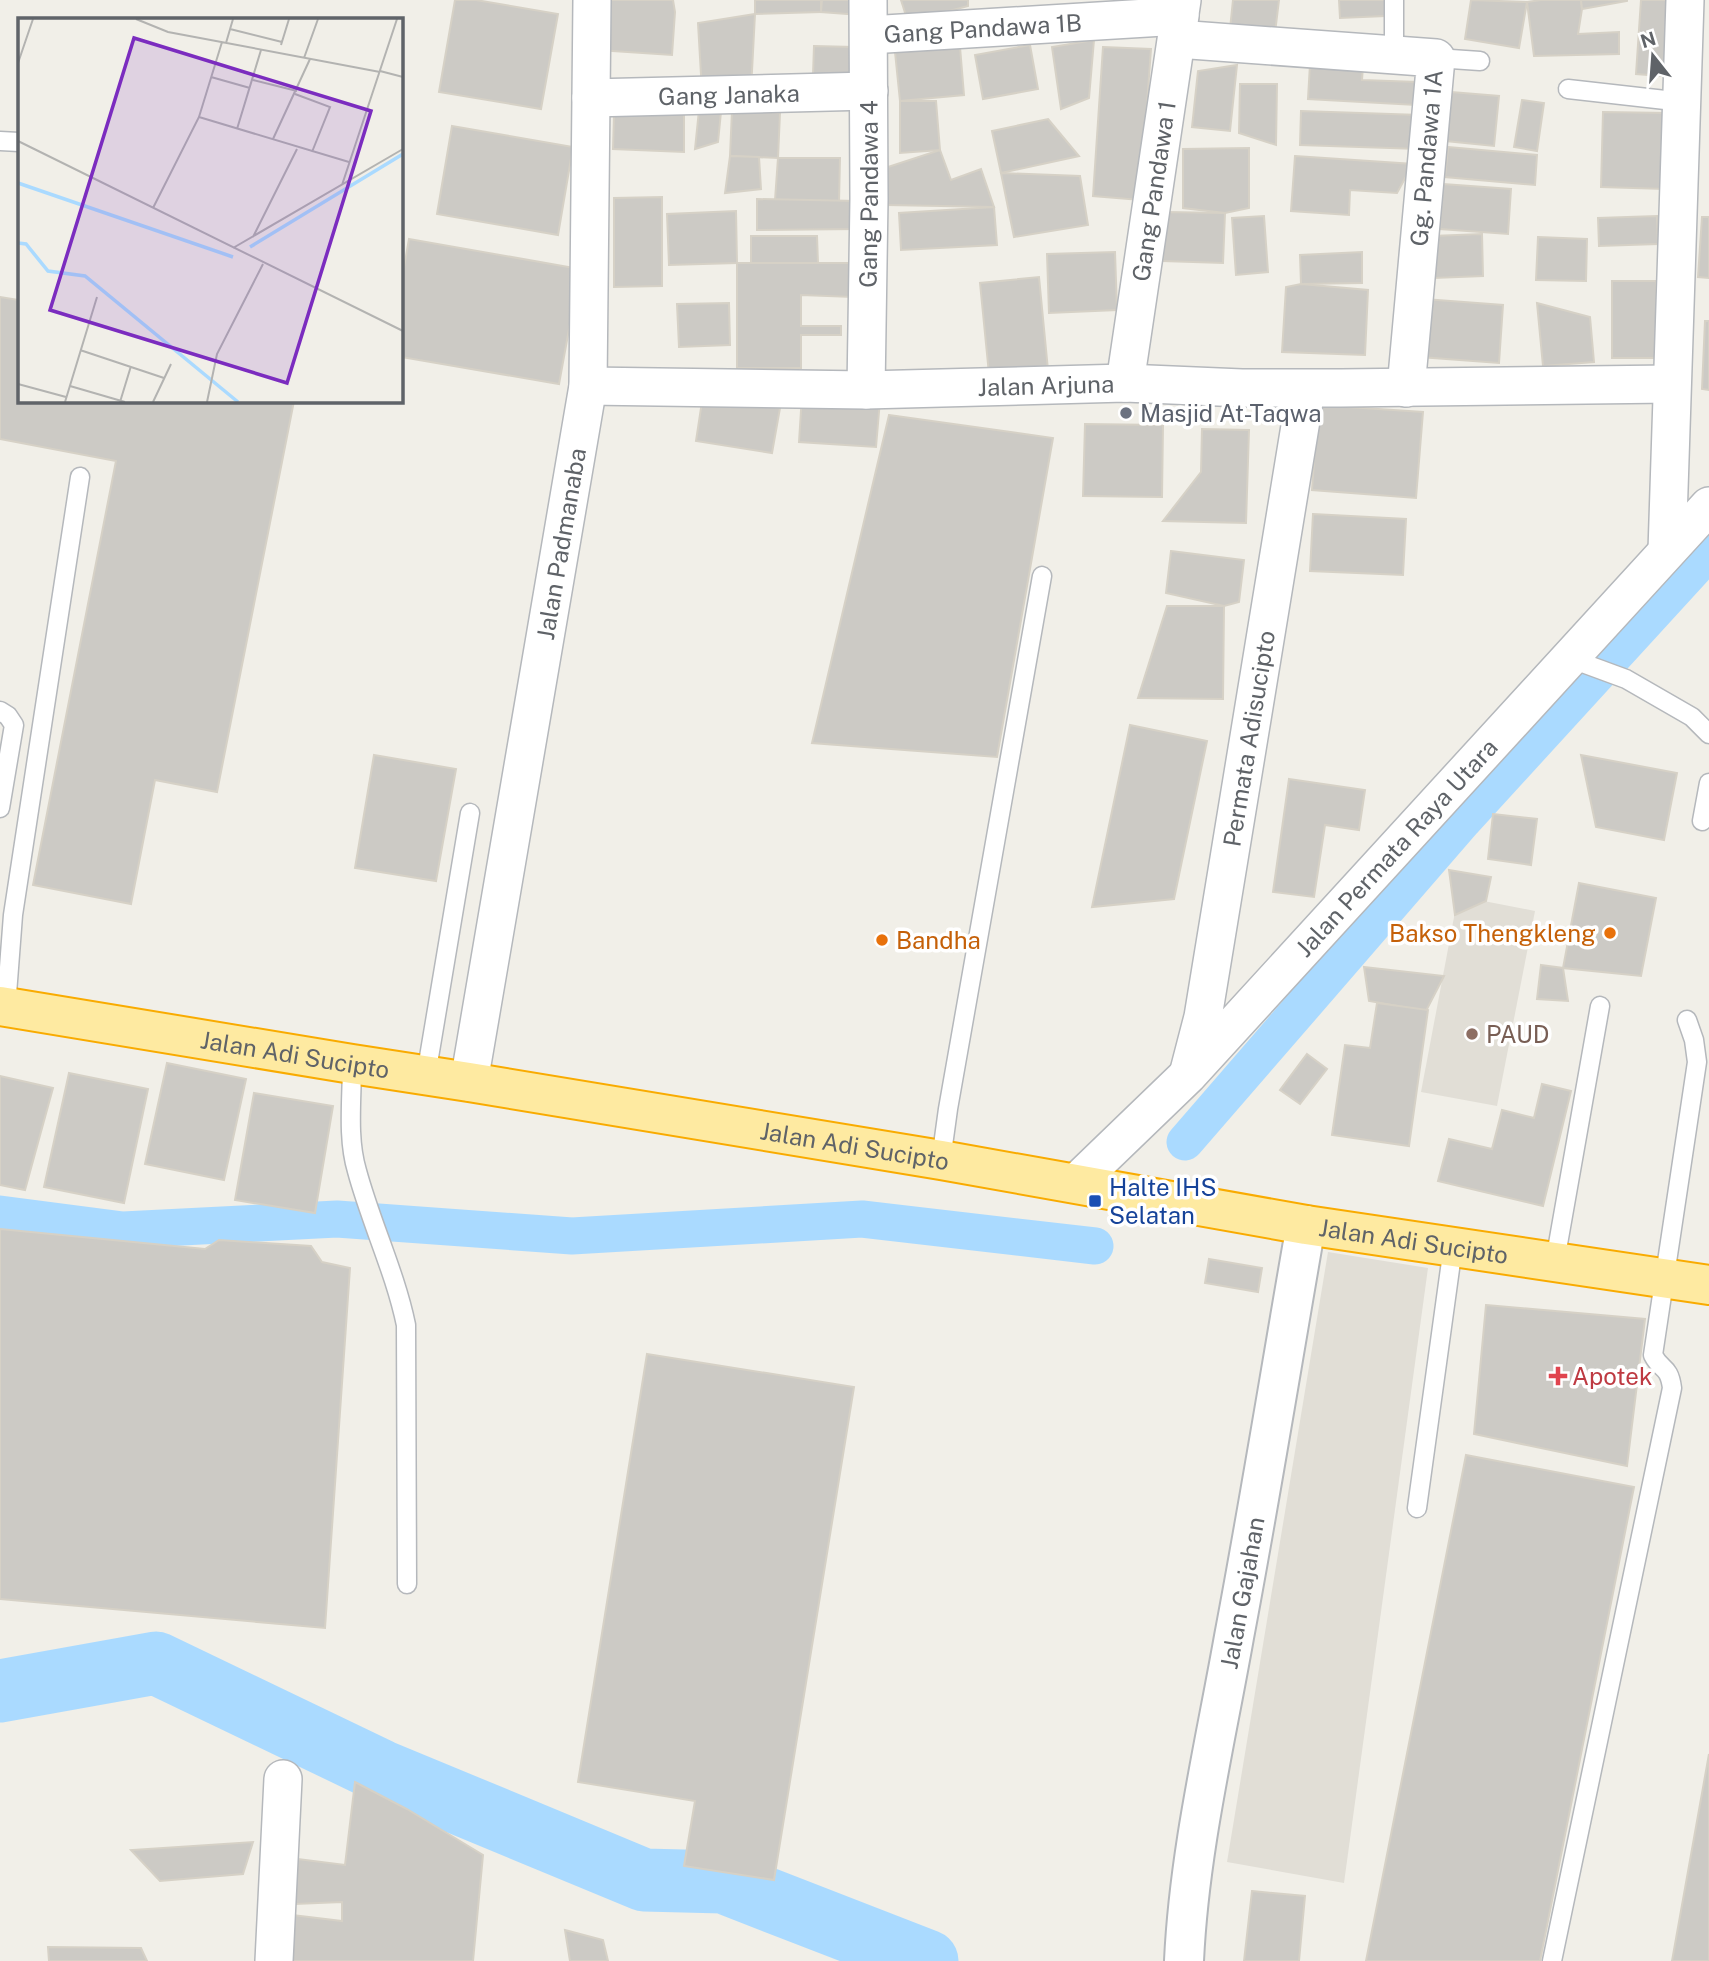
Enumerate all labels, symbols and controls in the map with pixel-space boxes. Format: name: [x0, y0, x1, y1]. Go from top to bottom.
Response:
street label: Gang Pandawa 1B: [883, 8, 1083, 48]
inset map: [18, 18, 402, 402]
north arrow: [1618, 21, 1688, 91]
text: N: [1638, 27, 1658, 52]
street label: Gg. Pandawa 1A: [1404, 68, 1448, 248]
street label: Gang Janaka: [658, 79, 800, 110]
street label: Gang Pandawa 1: [1126, 99, 1181, 283]
street label: Gang Pandawa 4: [854, 100, 883, 288]
street label: Jalan Arjuna: [977, 369, 1115, 401]
place label: Masjid At-Taqwa: [1140, 399, 1322, 427]
marker: Masjid At-Taqwa: [1118, 405, 1134, 421]
street label: Jalan Padmanaba: [531, 446, 591, 642]
street label: Permata Adisucipto: [1217, 628, 1280, 849]
street label: Jalan Permata Raya Utara: [1290, 733, 1503, 962]
place label: Bakso Thengkleng: [1389, 919, 1596, 947]
marker: Bakso Thengkleng: [1602, 925, 1618, 941]
place label: Bandha: [896, 926, 981, 954]
marker: Bandha: [874, 932, 890, 948]
place label: PAUD: [1486, 1020, 1550, 1048]
street label: Jalan Adi Sucipto: [198, 1025, 392, 1084]
marker: PAUD: [1464, 1026, 1480, 1042]
street label: Jalan Adi Sucipto: [758, 1116, 951, 1175]
place label: Halte IHS Selatan: [1109, 1173, 1216, 1229]
marker: Halte IHS Selatan: [1087, 1193, 1103, 1209]
street label: Jalan Adi Sucipto: [1317, 1213, 1510, 1269]
place label: Apotek: [1572, 1362, 1652, 1390]
marker: Apotek: [1550, 1368, 1566, 1384]
street label: Jalan Gajahan: [1214, 1515, 1270, 1671]

